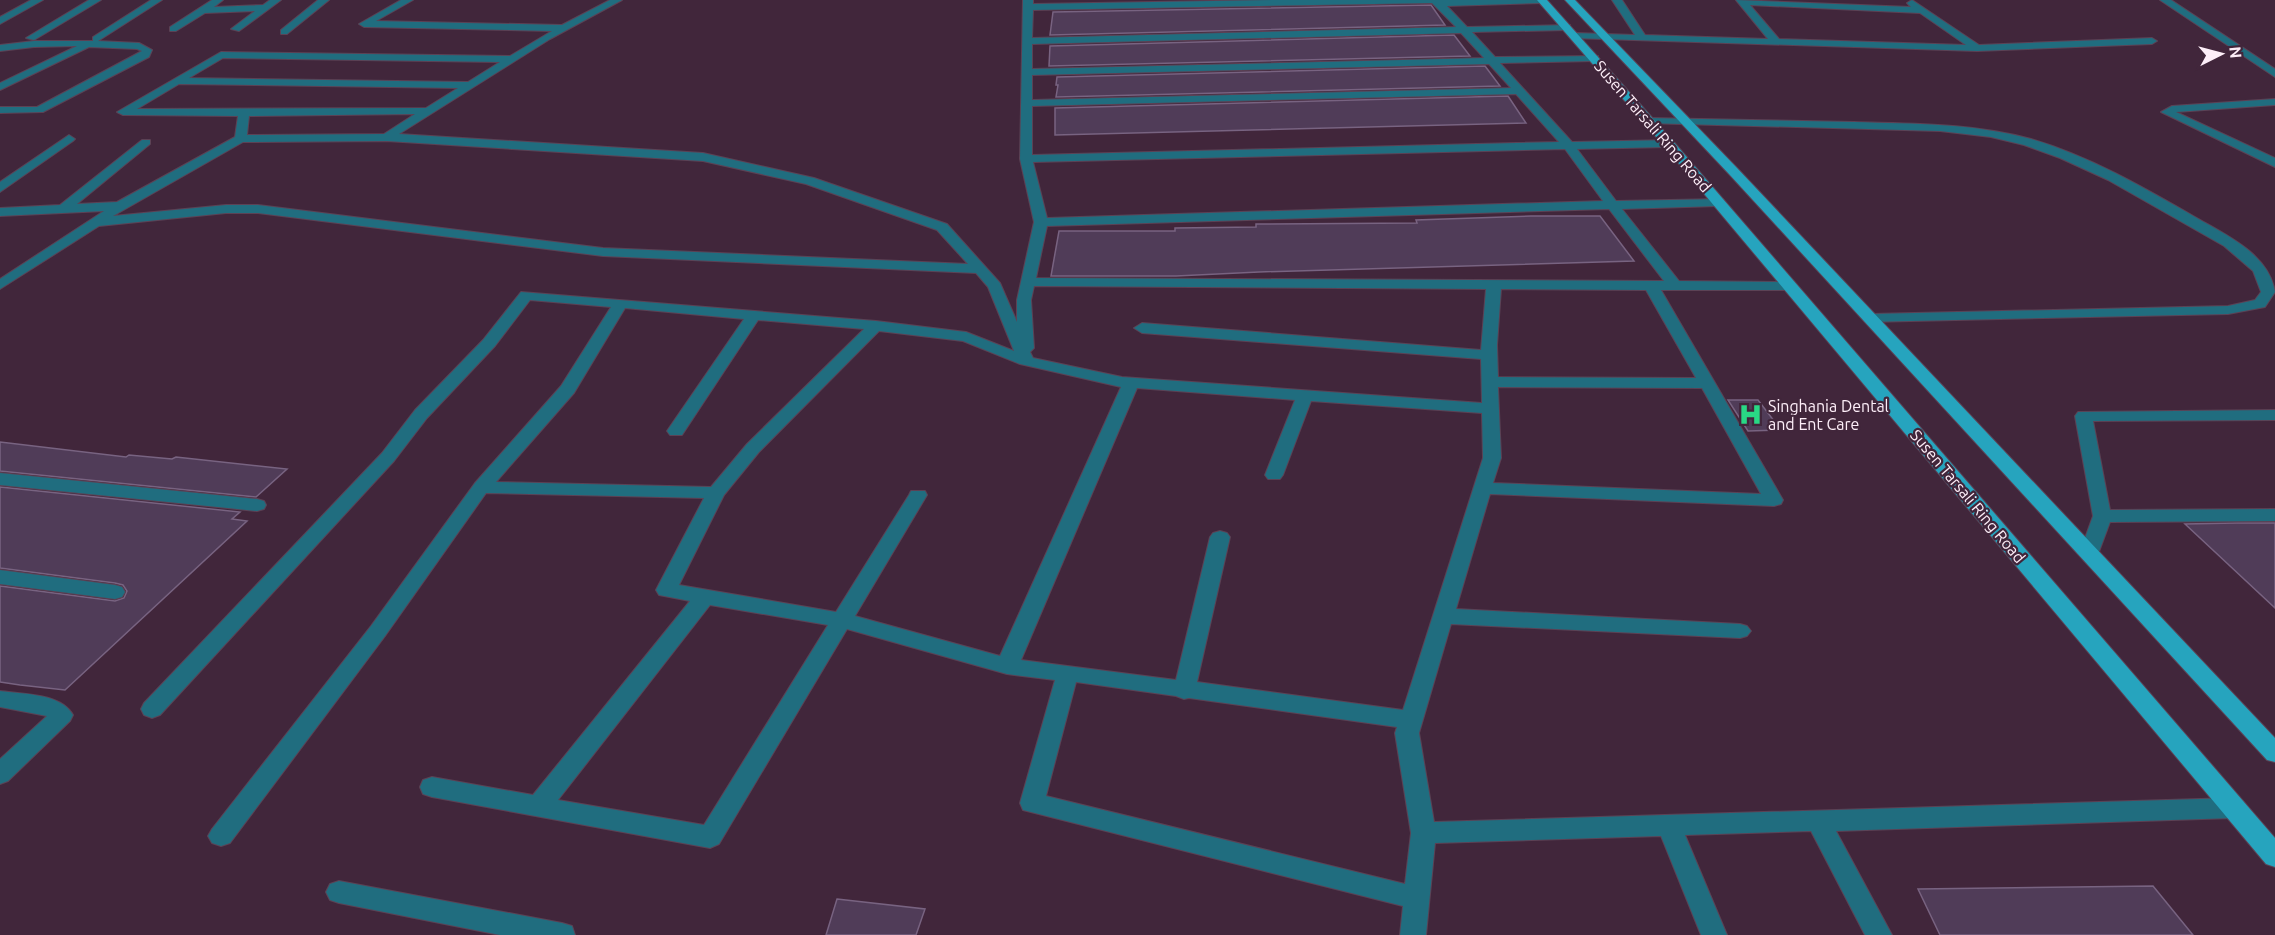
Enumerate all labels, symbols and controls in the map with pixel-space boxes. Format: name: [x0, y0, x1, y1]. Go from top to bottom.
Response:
north arrow: [2191, 24, 2251, 84]
text: N: [2226, 46, 2245, 59]
street label: Susen Tarsali Ring Road: [1591, 57, 1715, 195]
place label: Singhania Dental and Ent Care: [1768, 397, 1889, 433]
hospital icon: Singhania Dental and Ent Care: [1737, 402, 1763, 428]
street label: Susen Tarsali Ring Road: [1907, 426, 2029, 566]

